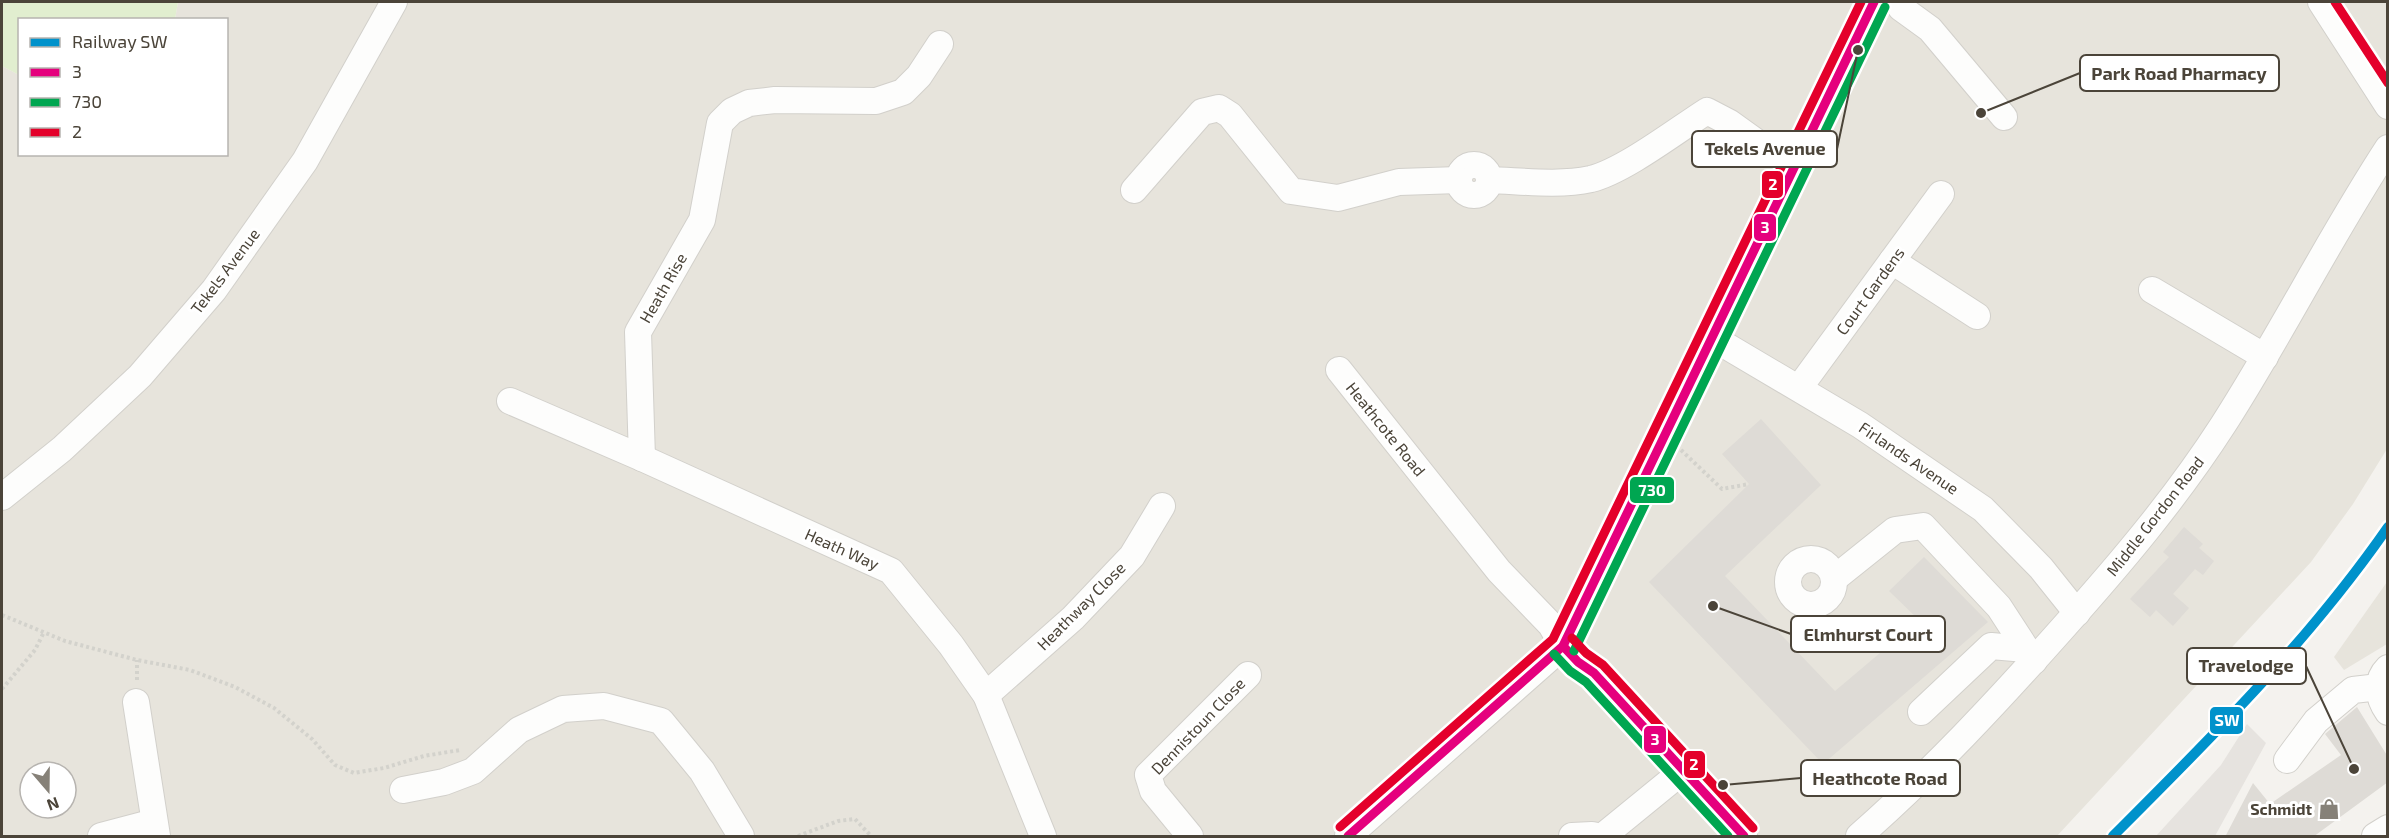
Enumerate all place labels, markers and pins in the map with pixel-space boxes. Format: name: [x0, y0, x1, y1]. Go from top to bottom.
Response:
callout: Park Road Pharmacy: [2080, 55, 2279, 91]
callout: Tekels Avenue: [1692, 131, 1837, 167]
callout: Elmhurst Court: [1791, 616, 1945, 652]
callout: Travelodge: [2187, 648, 2306, 684]
callout: Heathcote Road: [1801, 760, 1960, 796]
shop icon: Schmidt: [2317, 797, 2341, 821]
place label: Schmidt: [2250, 799, 2312, 818]

